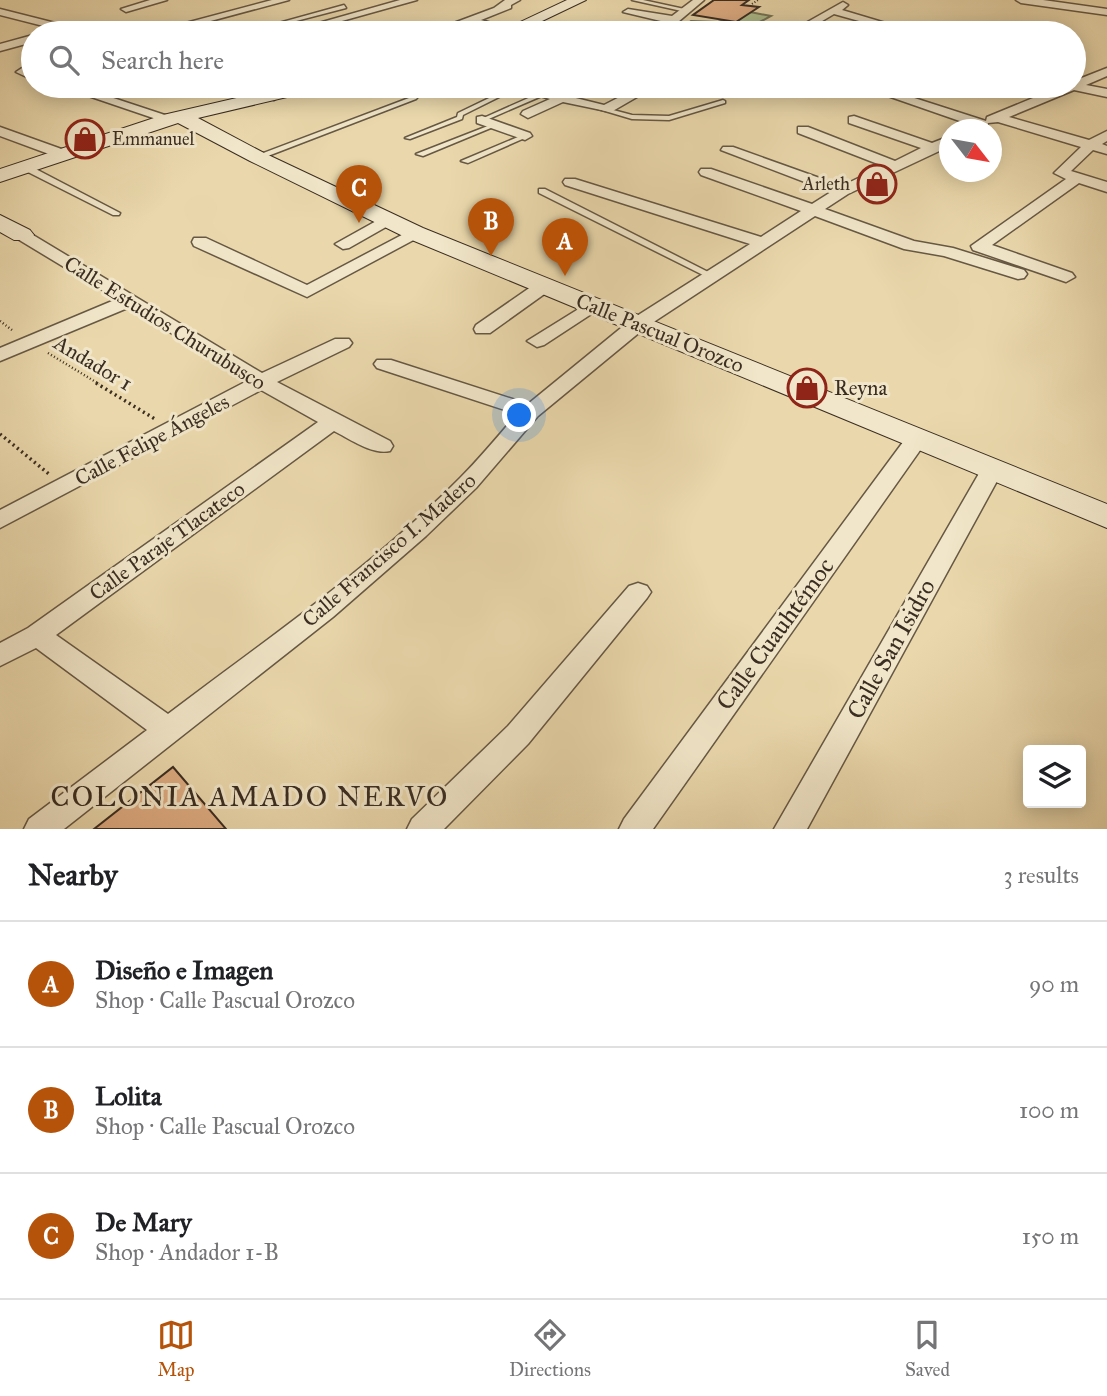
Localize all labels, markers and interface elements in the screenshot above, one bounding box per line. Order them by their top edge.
search box [21,21,1086,98]
icon: search [45,41,83,79]
text: Search here [101,44,224,76]
shop icon: Emmanuel [64,118,106,160]
north arrow [939,119,1002,182]
place label: Emmanuel [112,128,194,150]
shop icon: Arleth [856,163,898,205]
pin: C [336,165,382,223]
place label: Arleth [802,173,850,195]
pin: B [468,198,514,256]
pin: A [542,218,588,276]
street label: Calle Estudios Churubusco [59,250,271,396]
street label: Calle Pascual Orozco [572,287,748,379]
street label: Andador 1 [48,329,137,397]
shop icon: Reyna [786,367,828,409]
place label: Reyna [834,375,887,401]
street label: Calle Felipe Ángeles [70,388,234,492]
your location [502,398,536,432]
street label: Calle Francisco I. Madero [297,467,481,633]
street label: Calle Paraje Tlacateco [84,476,250,606]
street label: Calle Cuauhtémoc [710,552,840,716]
street label: Calle San Isidro [840,574,942,724]
map controls [1023,745,1086,808]
button: layers [1023,745,1086,808]
district label: COLONIA AMADO NERVO [51,779,449,814]
text: Nearby [28,857,118,893]
text: 3 results [1003,861,1079,889]
text: Diseño e Imagen [95,954,273,986]
text: A [43,970,59,998]
text: 90 m [1029,970,1079,998]
text: Shop · Calle Pascual Orozco [95,986,355,1014]
text: Lolita [95,1080,162,1112]
text: B [43,1096,59,1124]
text: 100 m [1019,1096,1079,1124]
text: Shop · Calle Pascual Orozco [95,1112,355,1140]
text: De Mary [95,1206,192,1238]
text: C [43,1222,59,1250]
text: 150 m [1022,1222,1079,1250]
text: Shop · Andador 1-B [95,1238,279,1266]
tab: Map [157,1316,195,1381]
tab: Directions [509,1316,591,1381]
tab: Saved [905,1316,950,1381]

